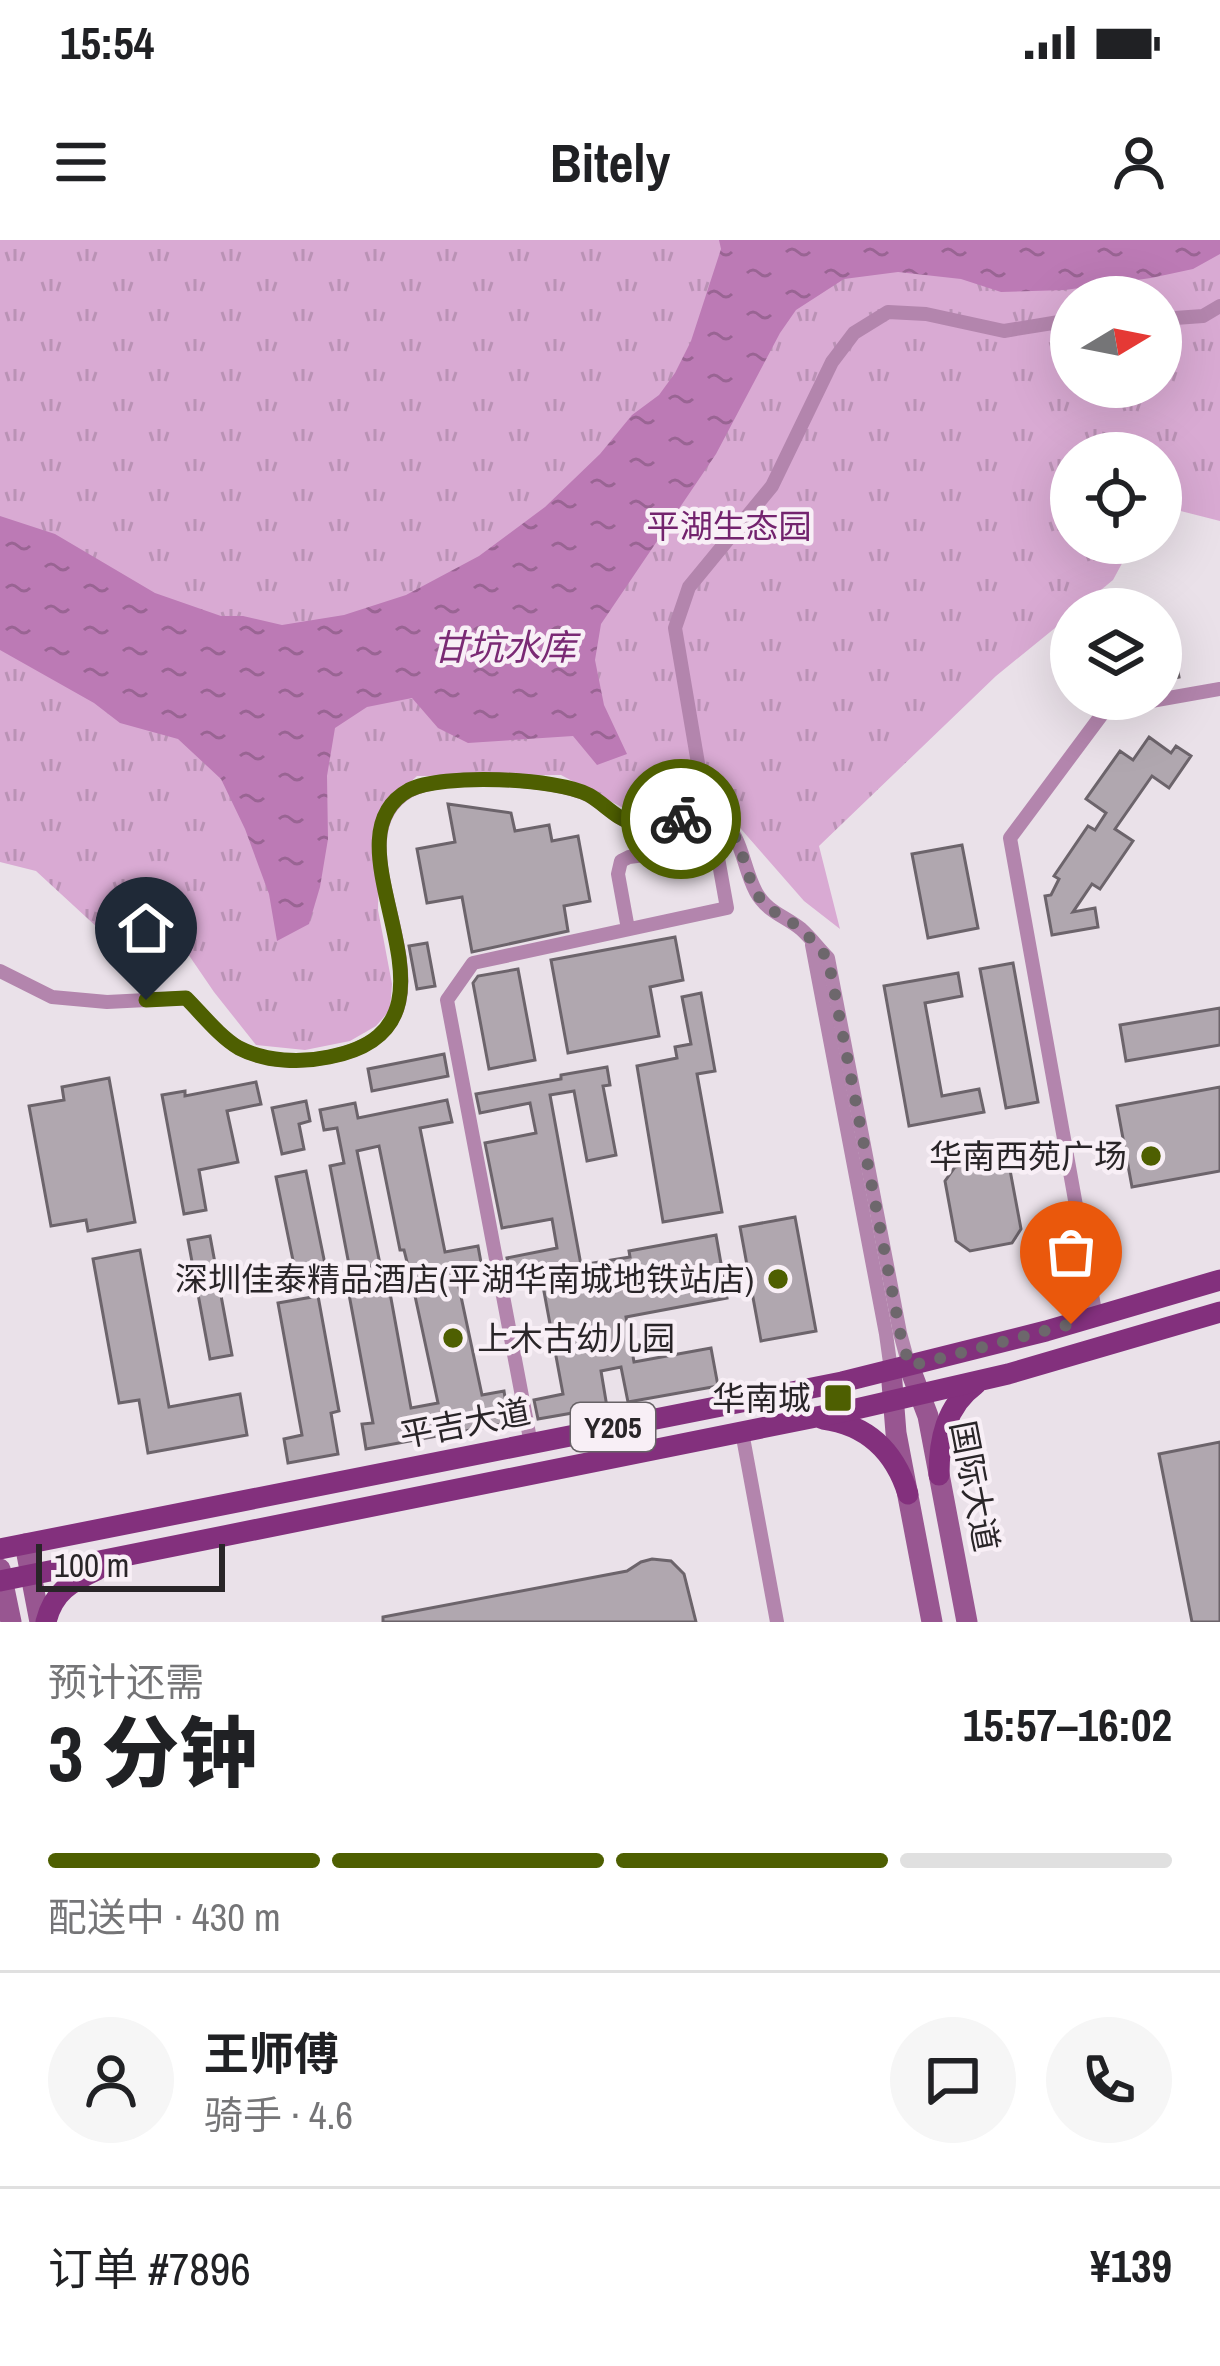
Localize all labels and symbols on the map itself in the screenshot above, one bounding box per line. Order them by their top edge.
north arrow [1050,276,1182,408]
park label: 平湖生态园 [647,504,812,548]
water label: 甘坑水库 [432,623,581,671]
courier [621,759,741,879]
pin [95,877,197,1000]
place label: 华南西苑广场 [929,1134,1127,1178]
marker: 华南西苑广场 [1138,1143,1164,1169]
pin [1020,1201,1122,1324]
place label: 深圳佳泰精品酒店(平湖华南城地铁站店) [175,1257,754,1301]
marker: 深圳佳泰精品酒店(平湖华南城地铁站店) [765,1266,791,1292]
place label: 上木古幼儿园 [477,1316,675,1360]
marker: 上木古幼儿园 [440,1325,466,1351]
place label: 华南城 [712,1376,811,1420]
marker: 华南城 [822,1382,854,1414]
street label: 平吉大道 [396,1389,534,1457]
road number: Y205 [571,1403,655,1451]
street label: 国际大道 [941,1417,1009,1555]
scale bar [36,1538,225,1591]

